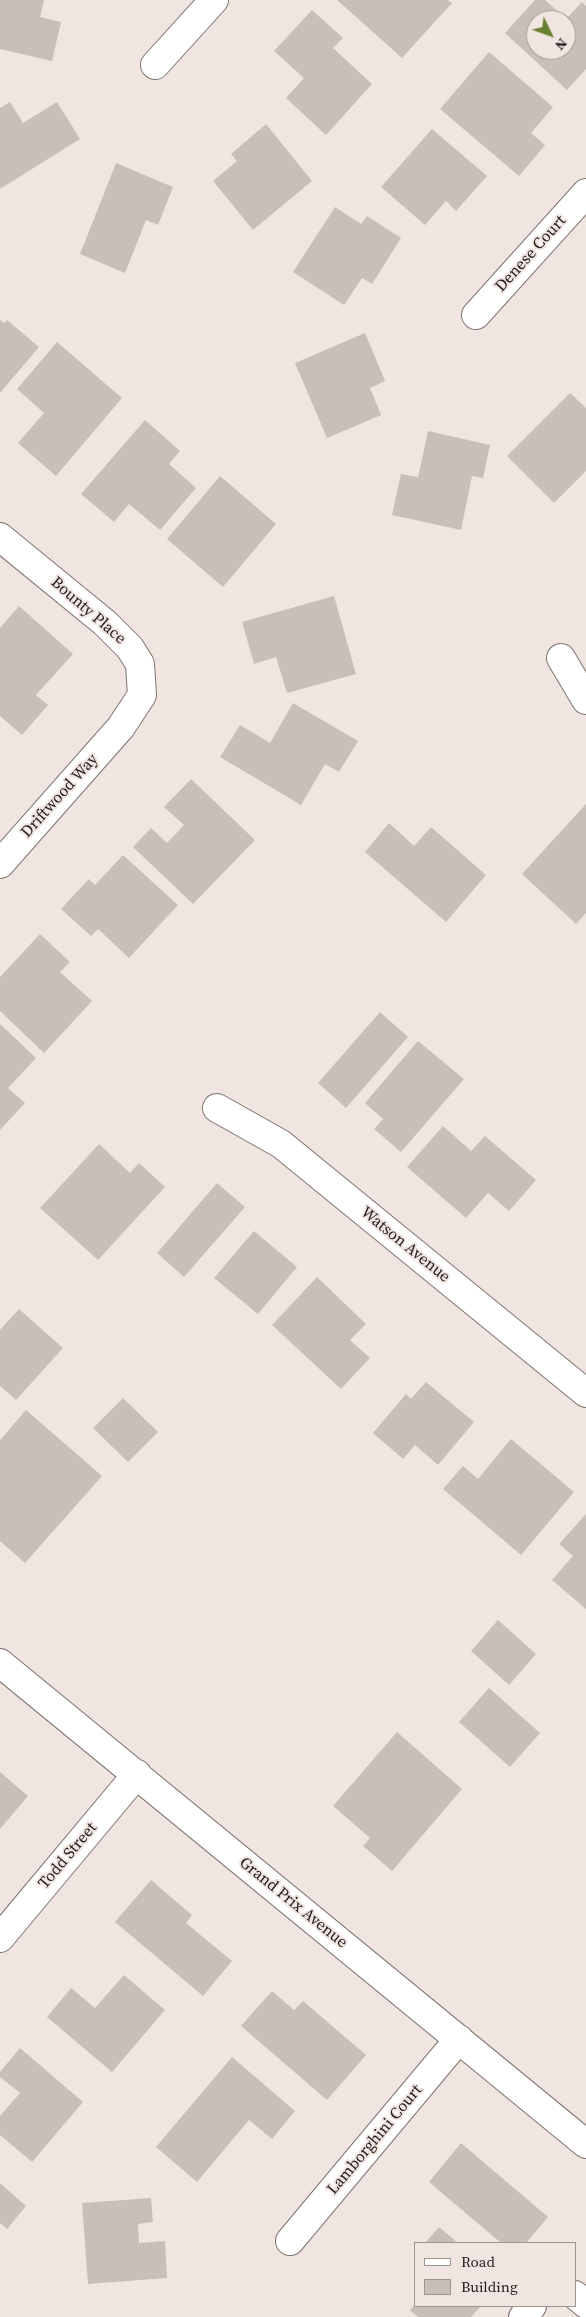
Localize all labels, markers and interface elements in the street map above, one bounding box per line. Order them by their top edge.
north arrow [526,10,576,60]
text: N [551,34,572,55]
street label: Denese Court [492,212,570,296]
street label: Bounty Place [47,573,129,649]
street label: Driftwood Way [17,750,103,842]
street label: Watson Avenue [356,1203,454,1287]
street label: Todd Street [35,1819,101,1893]
street label: Grand Prix Avenue [235,1854,351,1952]
street label: Lamborghini Court [323,2081,427,2199]
legend [414,2242,576,2307]
text: Road [461,2251,495,2272]
text: Building [461,2276,518,2297]

